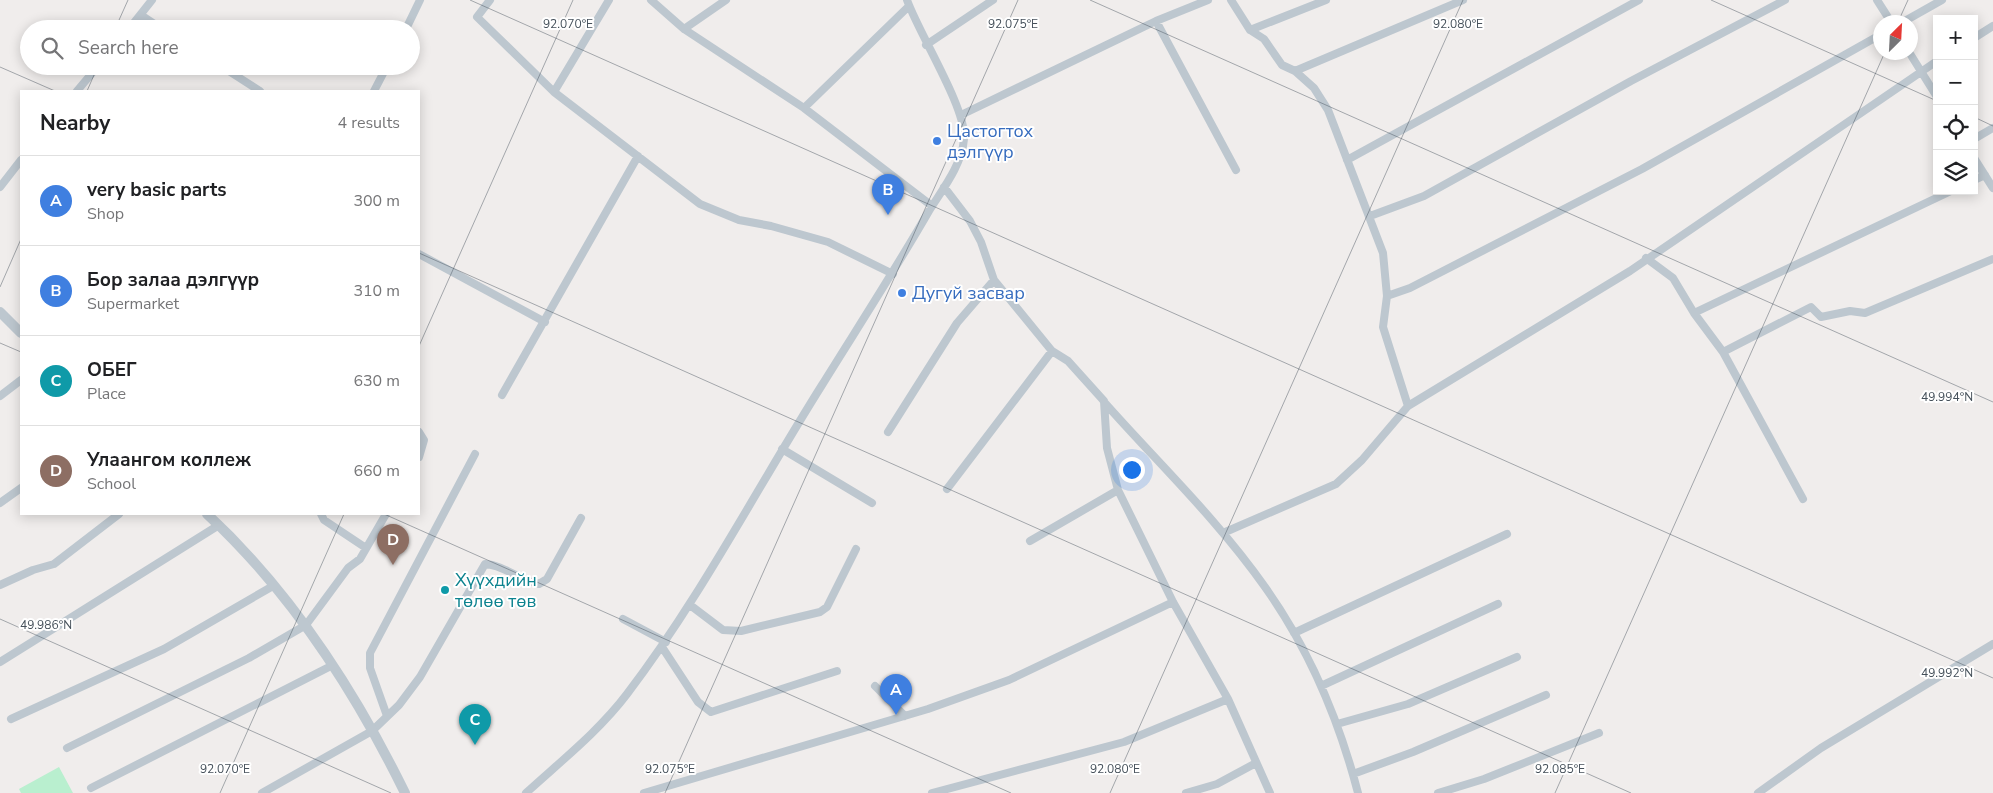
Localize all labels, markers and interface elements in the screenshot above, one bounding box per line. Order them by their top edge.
north arrow [1873,15,1918,60]
map controls [1933,15,1978,195]
button: + [1933,15,1978,60]
text: 92.070°E [543,16,593,32]
text: 92.075°E [988,16,1038,32]
text: 92.080°E [1433,16,1483,32]
search box [20,20,420,75]
icon: search [38,34,66,62]
text: Search here [78,35,179,61]
button: − [1933,60,1978,105]
button: locate [1933,105,1978,150]
text: Nearby [40,109,110,137]
text: 4 results [338,112,400,134]
place label: Цастогтох дэлгүүр [947,119,1034,164]
marker: Цастогтох дэлгүүр [931,135,943,147]
button: layers [1933,150,1978,195]
pin: B [872,174,904,215]
text: very basic parts [87,177,227,203]
text: A [50,190,62,212]
text: 300 m [353,190,400,212]
text: Shop [87,203,124,225]
text: Бор залаа дэлгүүр [87,267,259,293]
text: B [50,280,62,302]
text: 310 m [353,280,400,302]
place label: Дугуй засвар [912,281,1025,305]
marker: Дугуй засвар [896,287,908,299]
text: Supermarket [87,293,179,315]
text: ОБЕГ [87,357,137,383]
text: C [51,370,61,392]
text: 630 m [353,370,400,392]
text: Place [87,383,126,405]
text: 49.994°N [1921,389,1973,405]
text: Улаангом коллеж [87,447,251,473]
your location [1119,457,1145,483]
text: D [50,460,62,482]
text: 660 m [353,460,400,482]
text: School [87,473,136,495]
pin: D [377,524,409,565]
place label: Хүүхдийн төлөө төв [455,568,537,613]
marker: Хүүхдийн төлөө төв [439,584,451,596]
text: 49.986°N [20,617,72,633]
text: 49.992°N [1921,665,1973,681]
pin: A [880,674,912,715]
pin: C [459,704,491,745]
text: 92.070°E [200,761,250,777]
text: 92.075°E [645,761,695,777]
text: 92.080°E [1090,761,1140,777]
text: 92.085°E [1535,761,1585,777]

